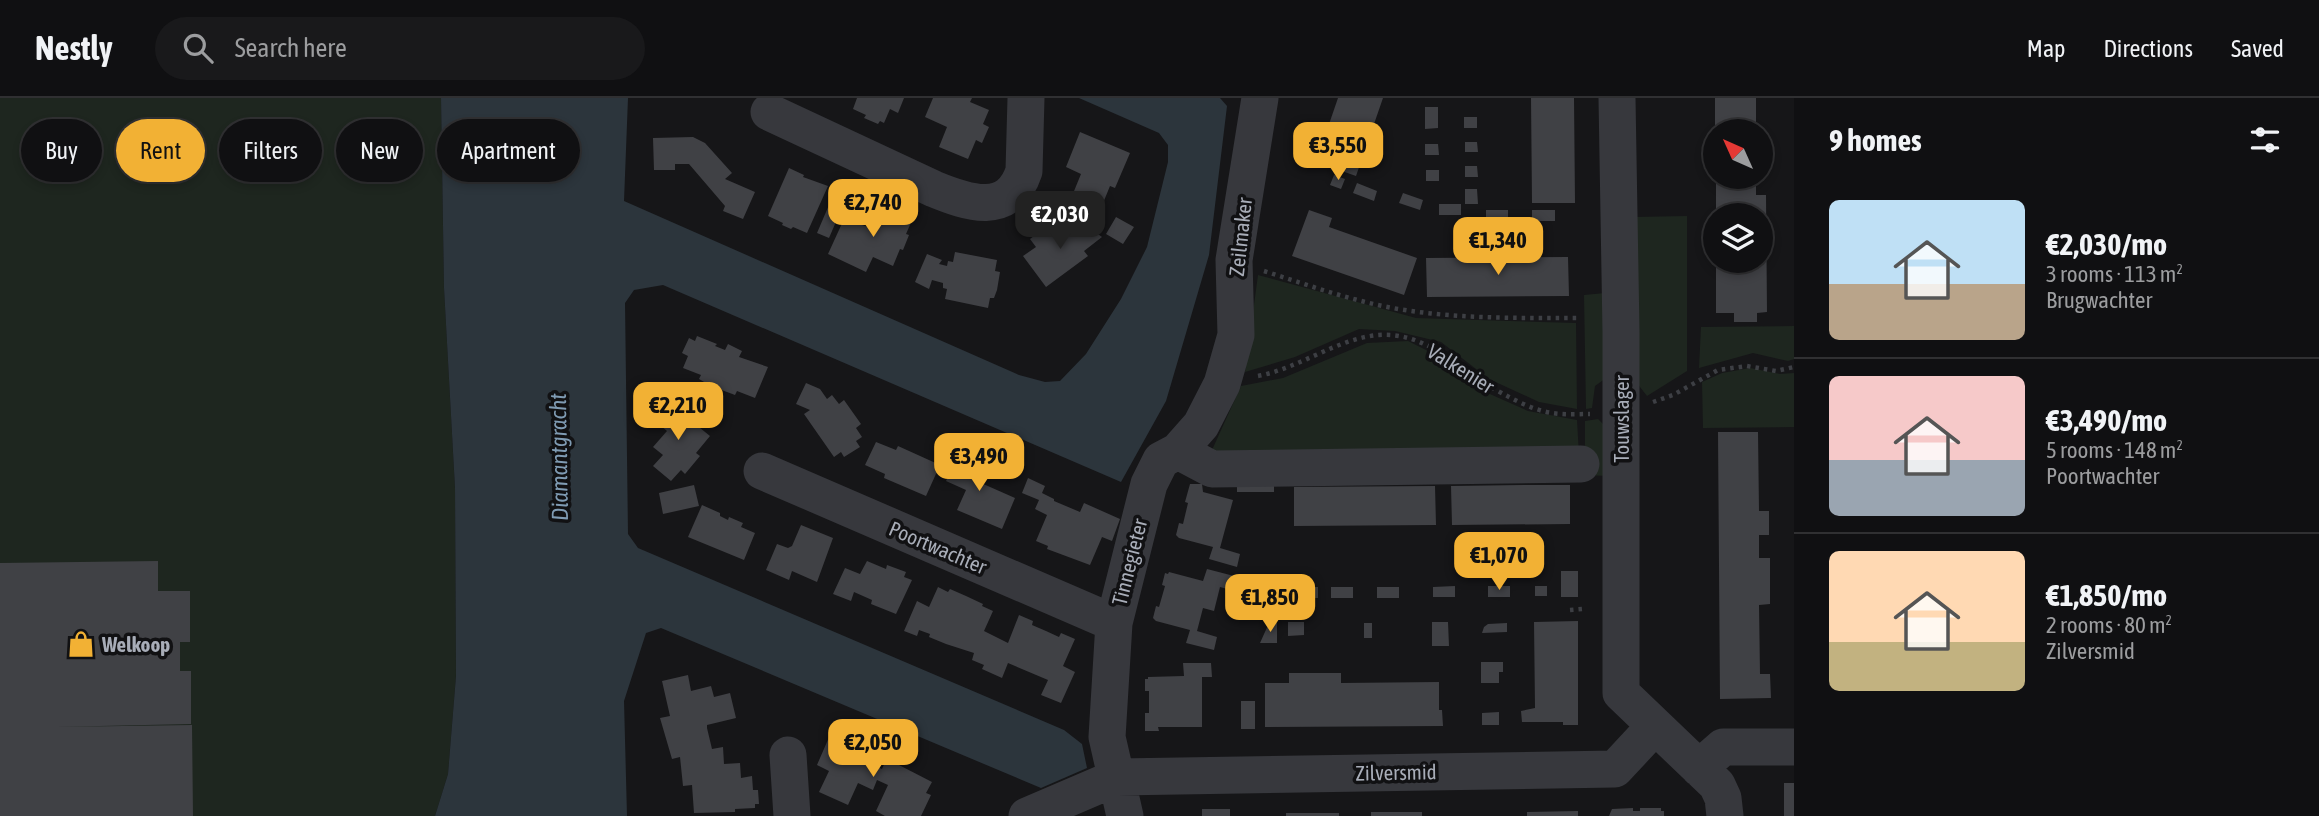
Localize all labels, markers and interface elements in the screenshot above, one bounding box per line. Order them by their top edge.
search box [155,17,645,80]
text: Nestly [35,29,113,67]
icon: search [179,29,217,67]
text: Search here [235,33,347,63]
text: Map [2027,35,2065,62]
text: Directions [2103,35,2193,62]
text: Saved [2231,35,2284,62]
chip: Buy [21,119,102,182]
chip: Rent [116,119,205,182]
chip: Filters [219,119,322,182]
chip: New [336,119,423,182]
chip: Apartment [437,119,580,182]
north arrow [1703,119,1773,189]
map controls [1703,119,1773,273]
icon: filters [2246,121,2284,159]
pin: €3,550 [1281,122,1395,182]
text: 9 homes [1829,123,1922,157]
text: €3,550 [1309,132,1367,158]
pin: €2,740 [816,180,930,239]
text: €2,740 [844,189,902,215]
pin: €2,030 [1003,192,1117,251]
street label: Zeilmaker [1224,196,1256,277]
text: €2,030 [1031,201,1089,227]
button: layers [1703,203,1773,273]
pin: €1,340 [1441,218,1555,277]
text: €1,340 [1469,227,1527,253]
text: €2,030/mo [2046,227,2167,261]
icon: home [1885,228,1969,312]
text: 3 rooms · 113 m² [2046,261,2183,287]
text: Brugwachter [2046,287,2152,313]
street label: Valkenier [1423,338,1499,398]
street label: Touwslager [1609,374,1633,463]
pin: €2,210 [621,382,735,442]
text: €2,210 [649,392,707,418]
water label: Diamantgracht [545,393,573,521]
text: €3,490/mo [2046,403,2167,437]
icon: home [1885,404,1969,488]
pin: €3,490 [922,434,1036,493]
text: 5 rooms · 148 m² [2046,437,2183,463]
text: €3,490 [950,443,1008,469]
text: Poortwachter [2046,463,2159,489]
street label: Tinnegieter [1107,515,1152,608]
street label: Poortwachter [886,516,991,579]
pin: €1,070 [1442,532,1556,592]
text: €1,070 [1470,542,1528,568]
pin: €1,850 [1213,574,1327,634]
text: €1,850/mo [2046,578,2167,612]
icon: home [1885,579,1969,663]
text: €1,850 [1241,584,1299,610]
text: 2 rooms · 80 m² [2046,612,2172,638]
shop icon: Welkoop [66,629,96,659]
place label: Welkoop [101,632,170,656]
text: Zilversmid [2046,638,2135,664]
pin: €2,050 [816,720,930,779]
text: €2,050 [844,729,902,755]
street label: Zilversmid [1355,759,1437,785]

